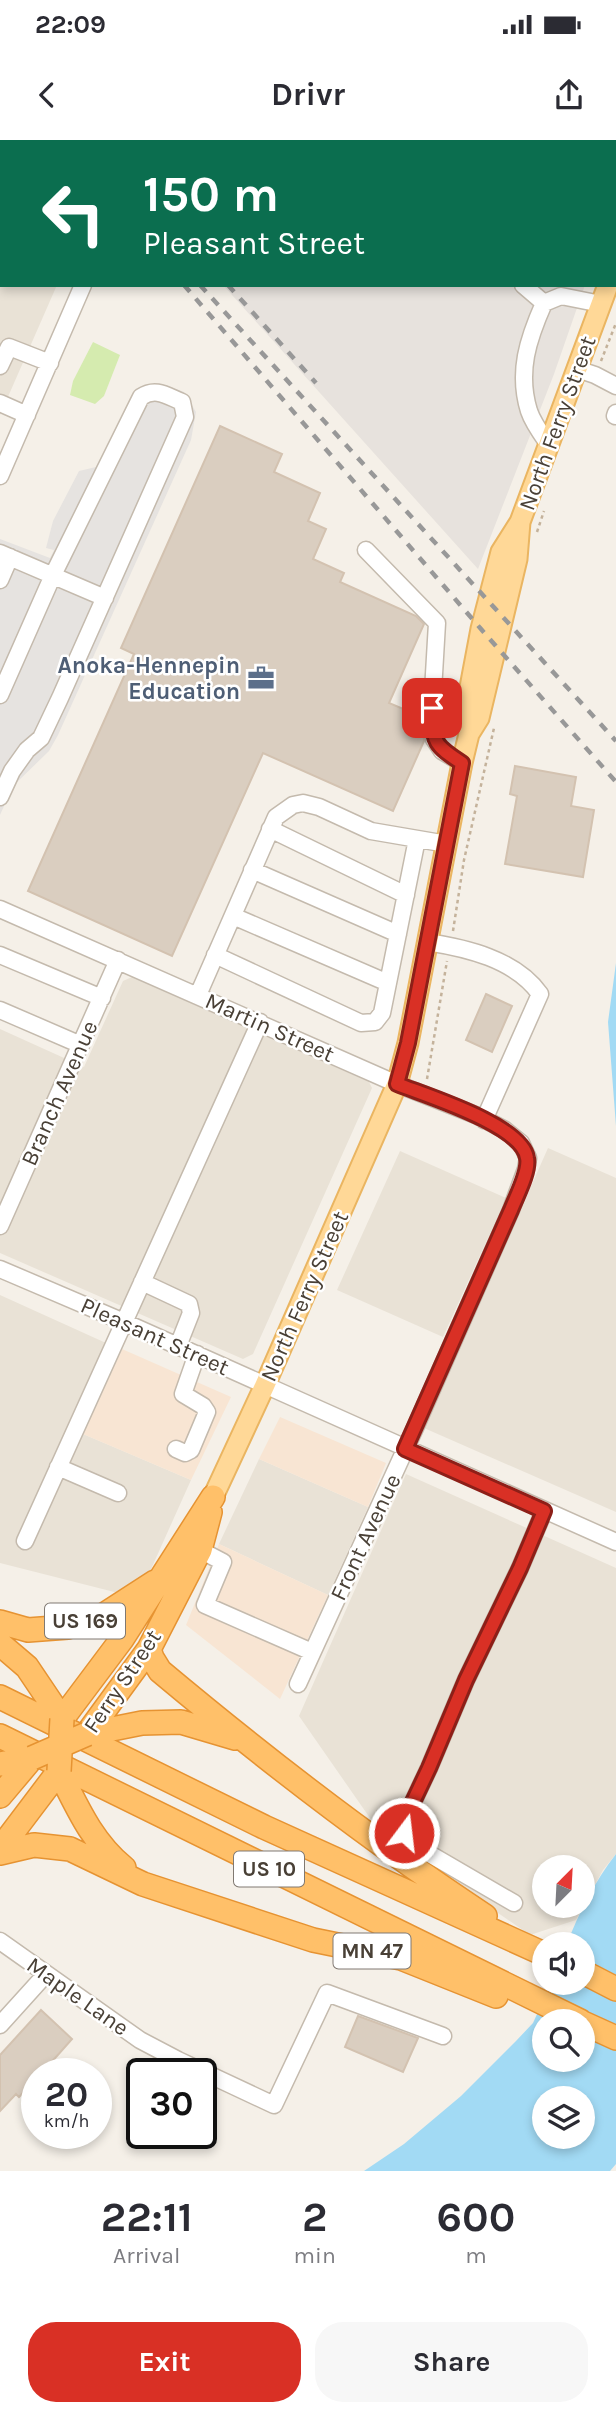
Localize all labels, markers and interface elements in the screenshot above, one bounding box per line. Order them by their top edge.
text: 22:09 [35,9,106,40]
icon: back [28,76,66,114]
text: Drivr [271,76,345,113]
icon: share [550,76,588,114]
text: 150 m [143,166,279,223]
icon: left [28,168,119,259]
text: Pleasant Street [143,225,365,262]
street label: North Ferry Street [513,332,602,514]
place label: Anoka-Hennepin Education [57,652,240,705]
office icon: Anoka-Hennepin Education [246,663,276,693]
pin [402,678,462,738]
icon: arrive [413,689,451,727]
street label: Martin Street [201,987,339,1068]
street label: Branch Avenue [15,1016,104,1170]
street label: North Ferry Street [255,1206,354,1386]
street label: Pleasant Street [76,1292,233,1381]
street label: Front Avenue [324,1470,407,1605]
road number: US 169 [45,1604,125,1638]
street label: Ferry Street [78,1624,167,1738]
position arrow [367,1796,441,1870]
road number: US 10 [234,1852,304,1886]
north arrow [532,1855,595,1918]
map controls [532,1855,595,2149]
button: sound [532,1932,595,1995]
road number: MN 47 [334,1934,410,1968]
street label: Maple Lane [21,1951,134,2041]
button: search [532,2009,595,2072]
speed limit sign: 30 [126,2058,217,2149]
text: 20 [45,2074,88,2115]
button: layers [532,2086,595,2149]
text: km/h [44,2110,89,2132]
text: 22:11 [101,2192,193,2242]
text: 2 [302,2192,327,2242]
text: 600 [437,2192,515,2242]
text: Arrival [113,2242,180,2269]
text: min [294,2242,336,2269]
text: m [465,2242,487,2269]
button: Exit [28,2322,301,2402]
button: Share [315,2322,588,2402]

